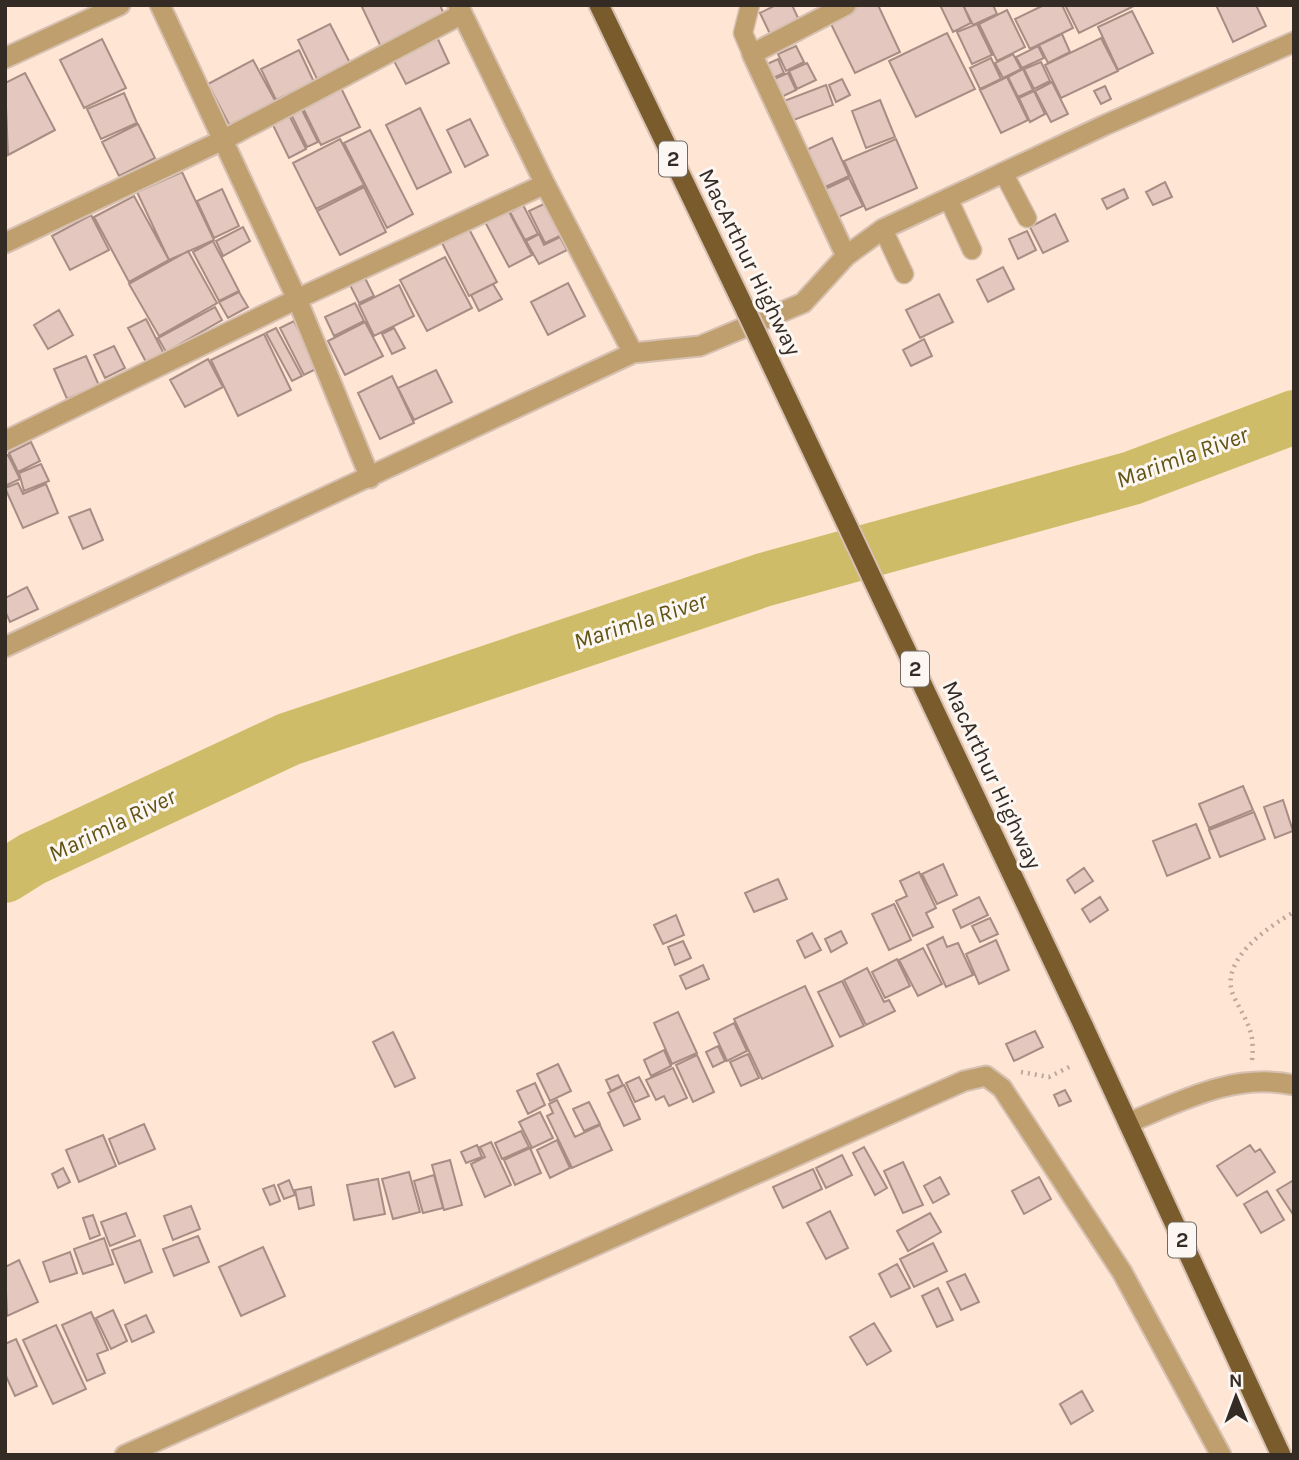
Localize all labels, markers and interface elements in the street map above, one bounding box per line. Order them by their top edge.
road number: 2 [659,142,687,176]
street label: MacArthur Highway [693,164,807,360]
water label: Marimla River [1112,420,1253,494]
water label: Marimla River [570,586,711,656]
road number: 2 [901,652,929,686]
street label: MacArthur Highway [936,676,1048,874]
water label: Marimla River [44,782,181,868]
road number: 2 [1168,1222,1196,1258]
north arrow [1201,1362,1271,1432]
text: N [1229,1370,1243,1392]

